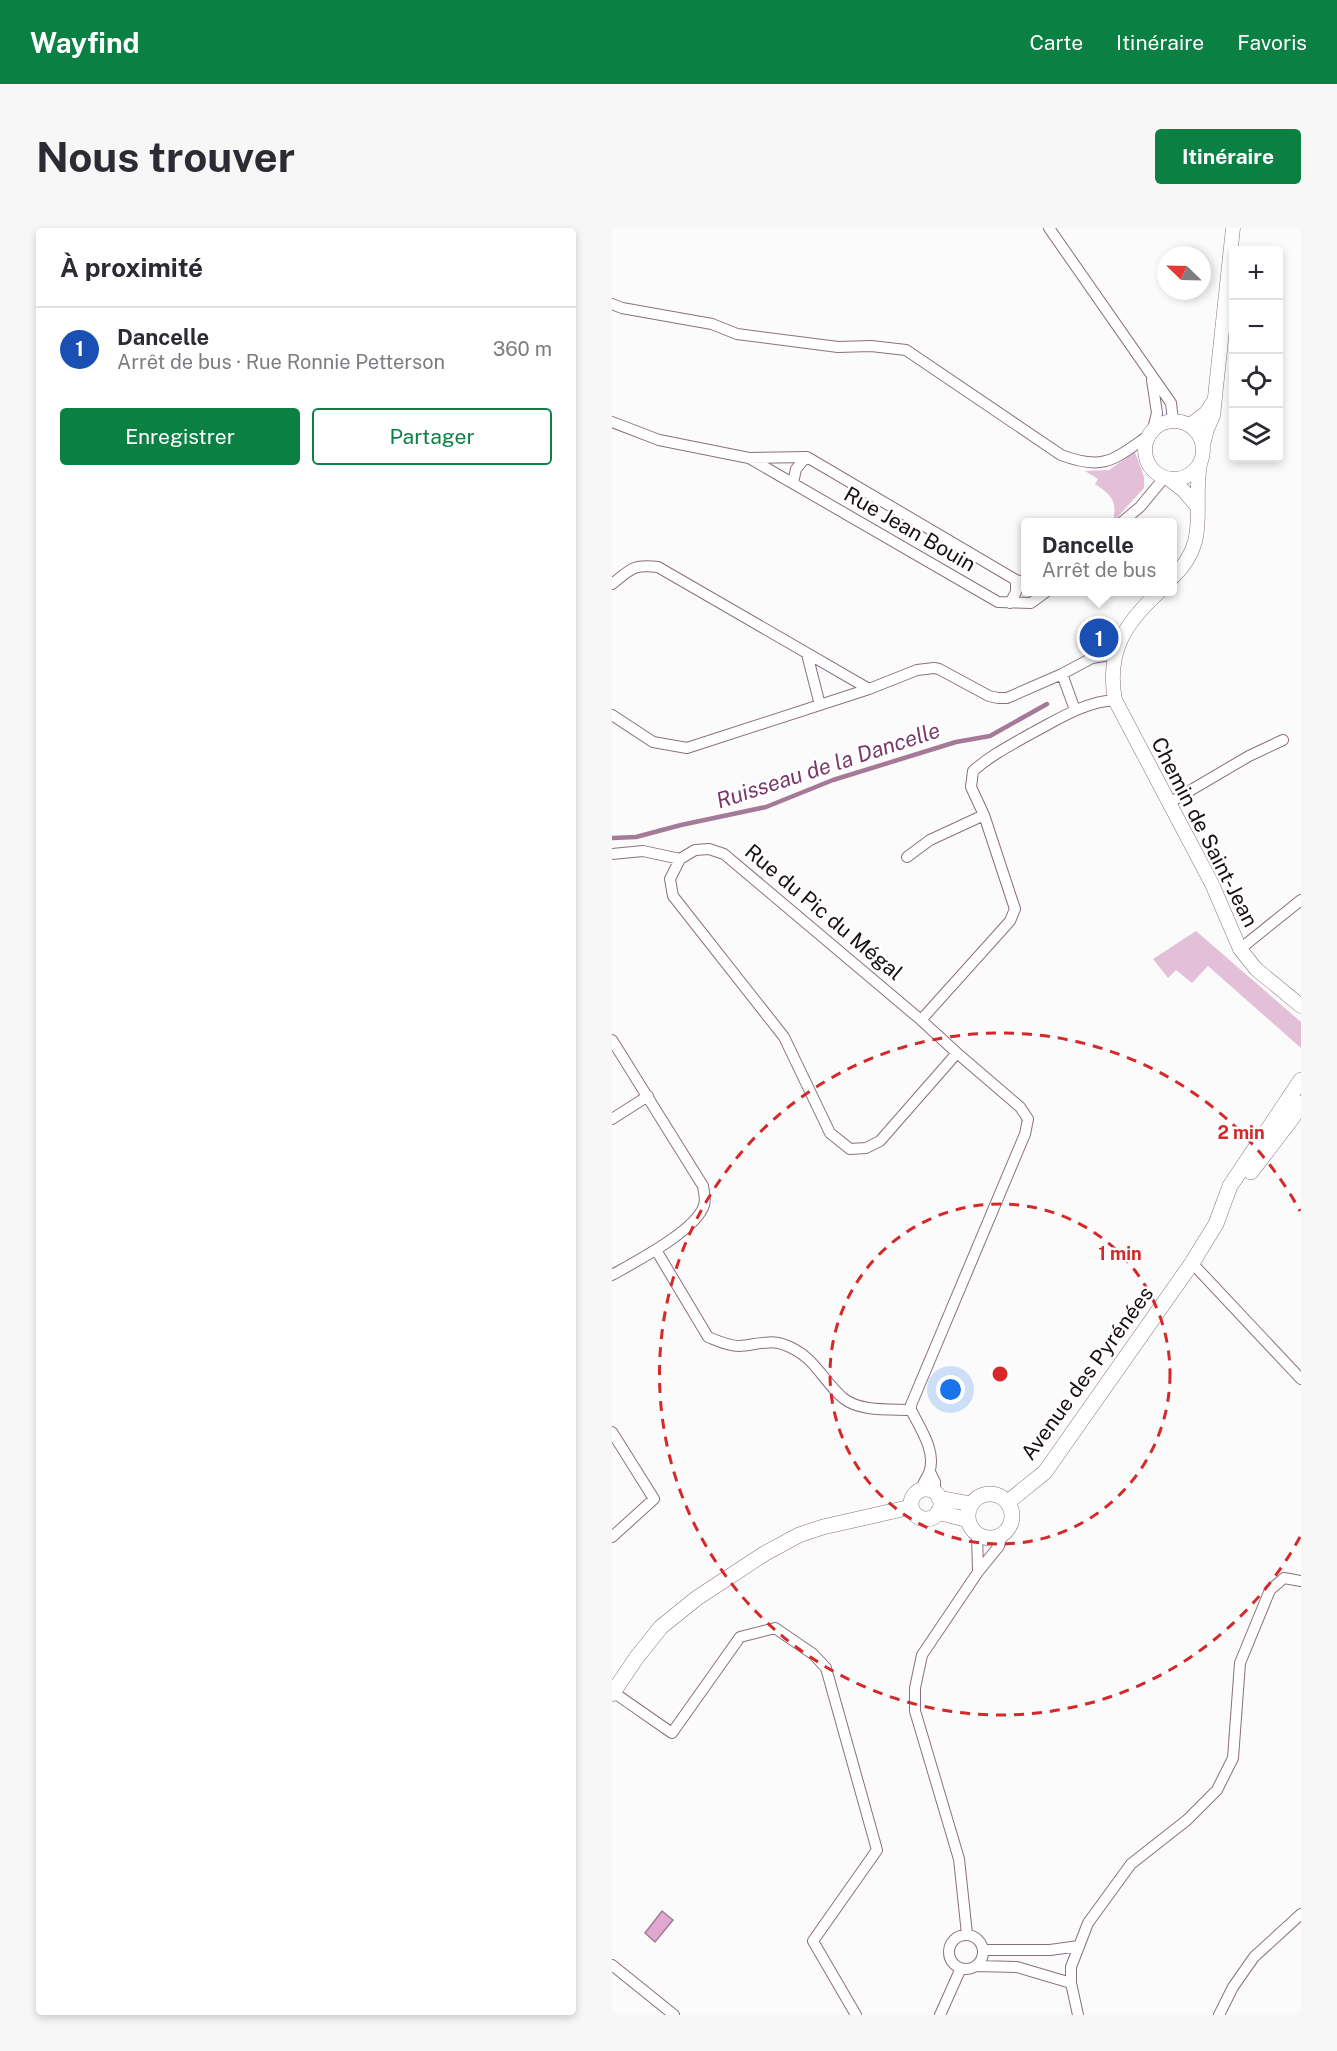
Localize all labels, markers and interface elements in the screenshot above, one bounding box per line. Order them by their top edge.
text: Wayfind [30,26,140,59]
text: Carte [1029,30,1083,55]
text: Itinéraire [1116,30,1204,55]
text: Favoris [1237,30,1307,55]
button: Itinéraire [1155,129,1301,184]
text: Nous trouver [36,132,295,181]
north arrow [1157,246,1211,300]
map controls [1229,246,1283,462]
button: + [1229,246,1283,300]
text: À proximité [60,252,203,283]
button: − [1229,300,1283,354]
text: Dancelle [117,324,209,350]
text: 1 [75,337,84,361]
text: 360 m [493,337,552,361]
text: Arrêt de bus · Rue Ronnie Petterson [117,350,445,374]
button: locate [1229,354,1283,408]
button: Enregistrer [60,408,300,465]
button: Partager [312,408,552,465]
button: layers [1229,408,1283,462]
street label: Rue Jean Bouin [840,481,980,577]
popup [1021,518,1177,596]
text: Dancelle [1042,532,1134,558]
text: Arrêt de bus [1042,558,1156,582]
pin: 1 [1080,616,1118,660]
water label: Ruisseau de la Dancelle [713,716,943,814]
street label: Chemin de Saint-Jean [1146,733,1264,931]
street label: Rue du Pic du Mégal [740,839,908,985]
text: 2 min [1217,1122,1265,1143]
text: 1 min [1098,1243,1142,1264]
street label: Avenue des Pyrénées [1016,1281,1158,1465]
centre of rings [990,1364,1010,1384]
your location [936,1375,965,1404]

